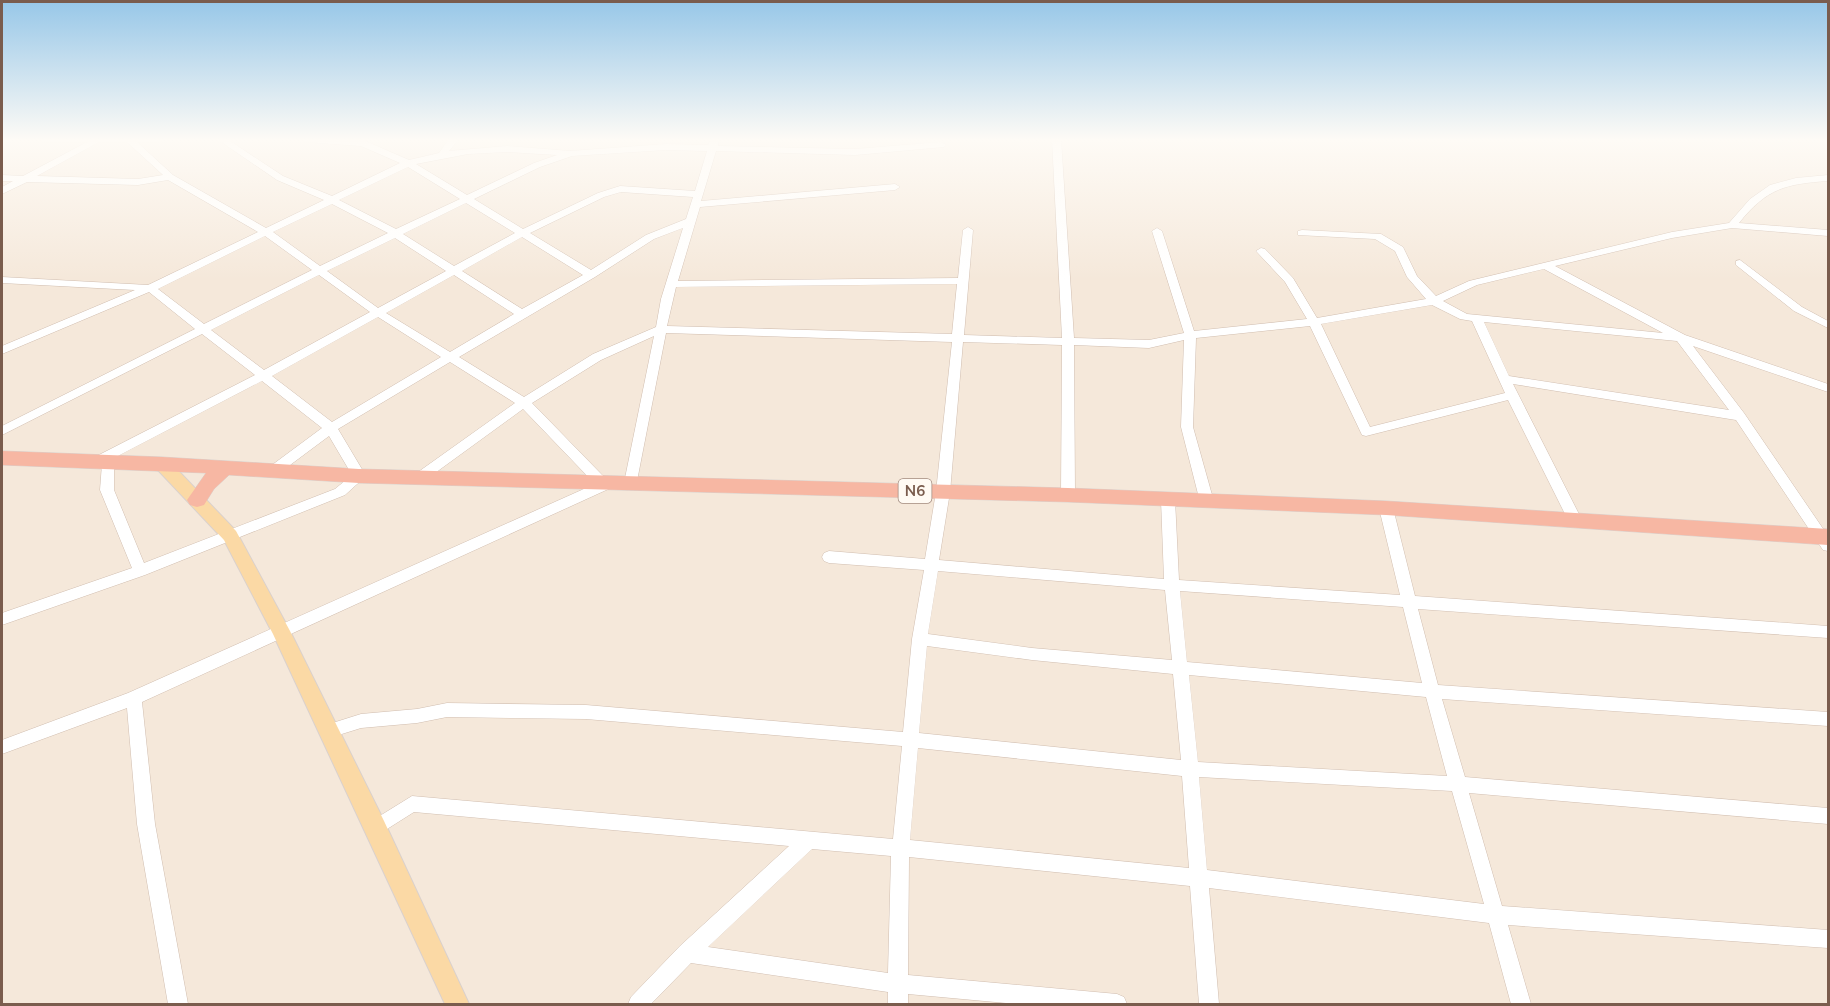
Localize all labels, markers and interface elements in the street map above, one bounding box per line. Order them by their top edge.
road number: N6 [898,479,932,503]

